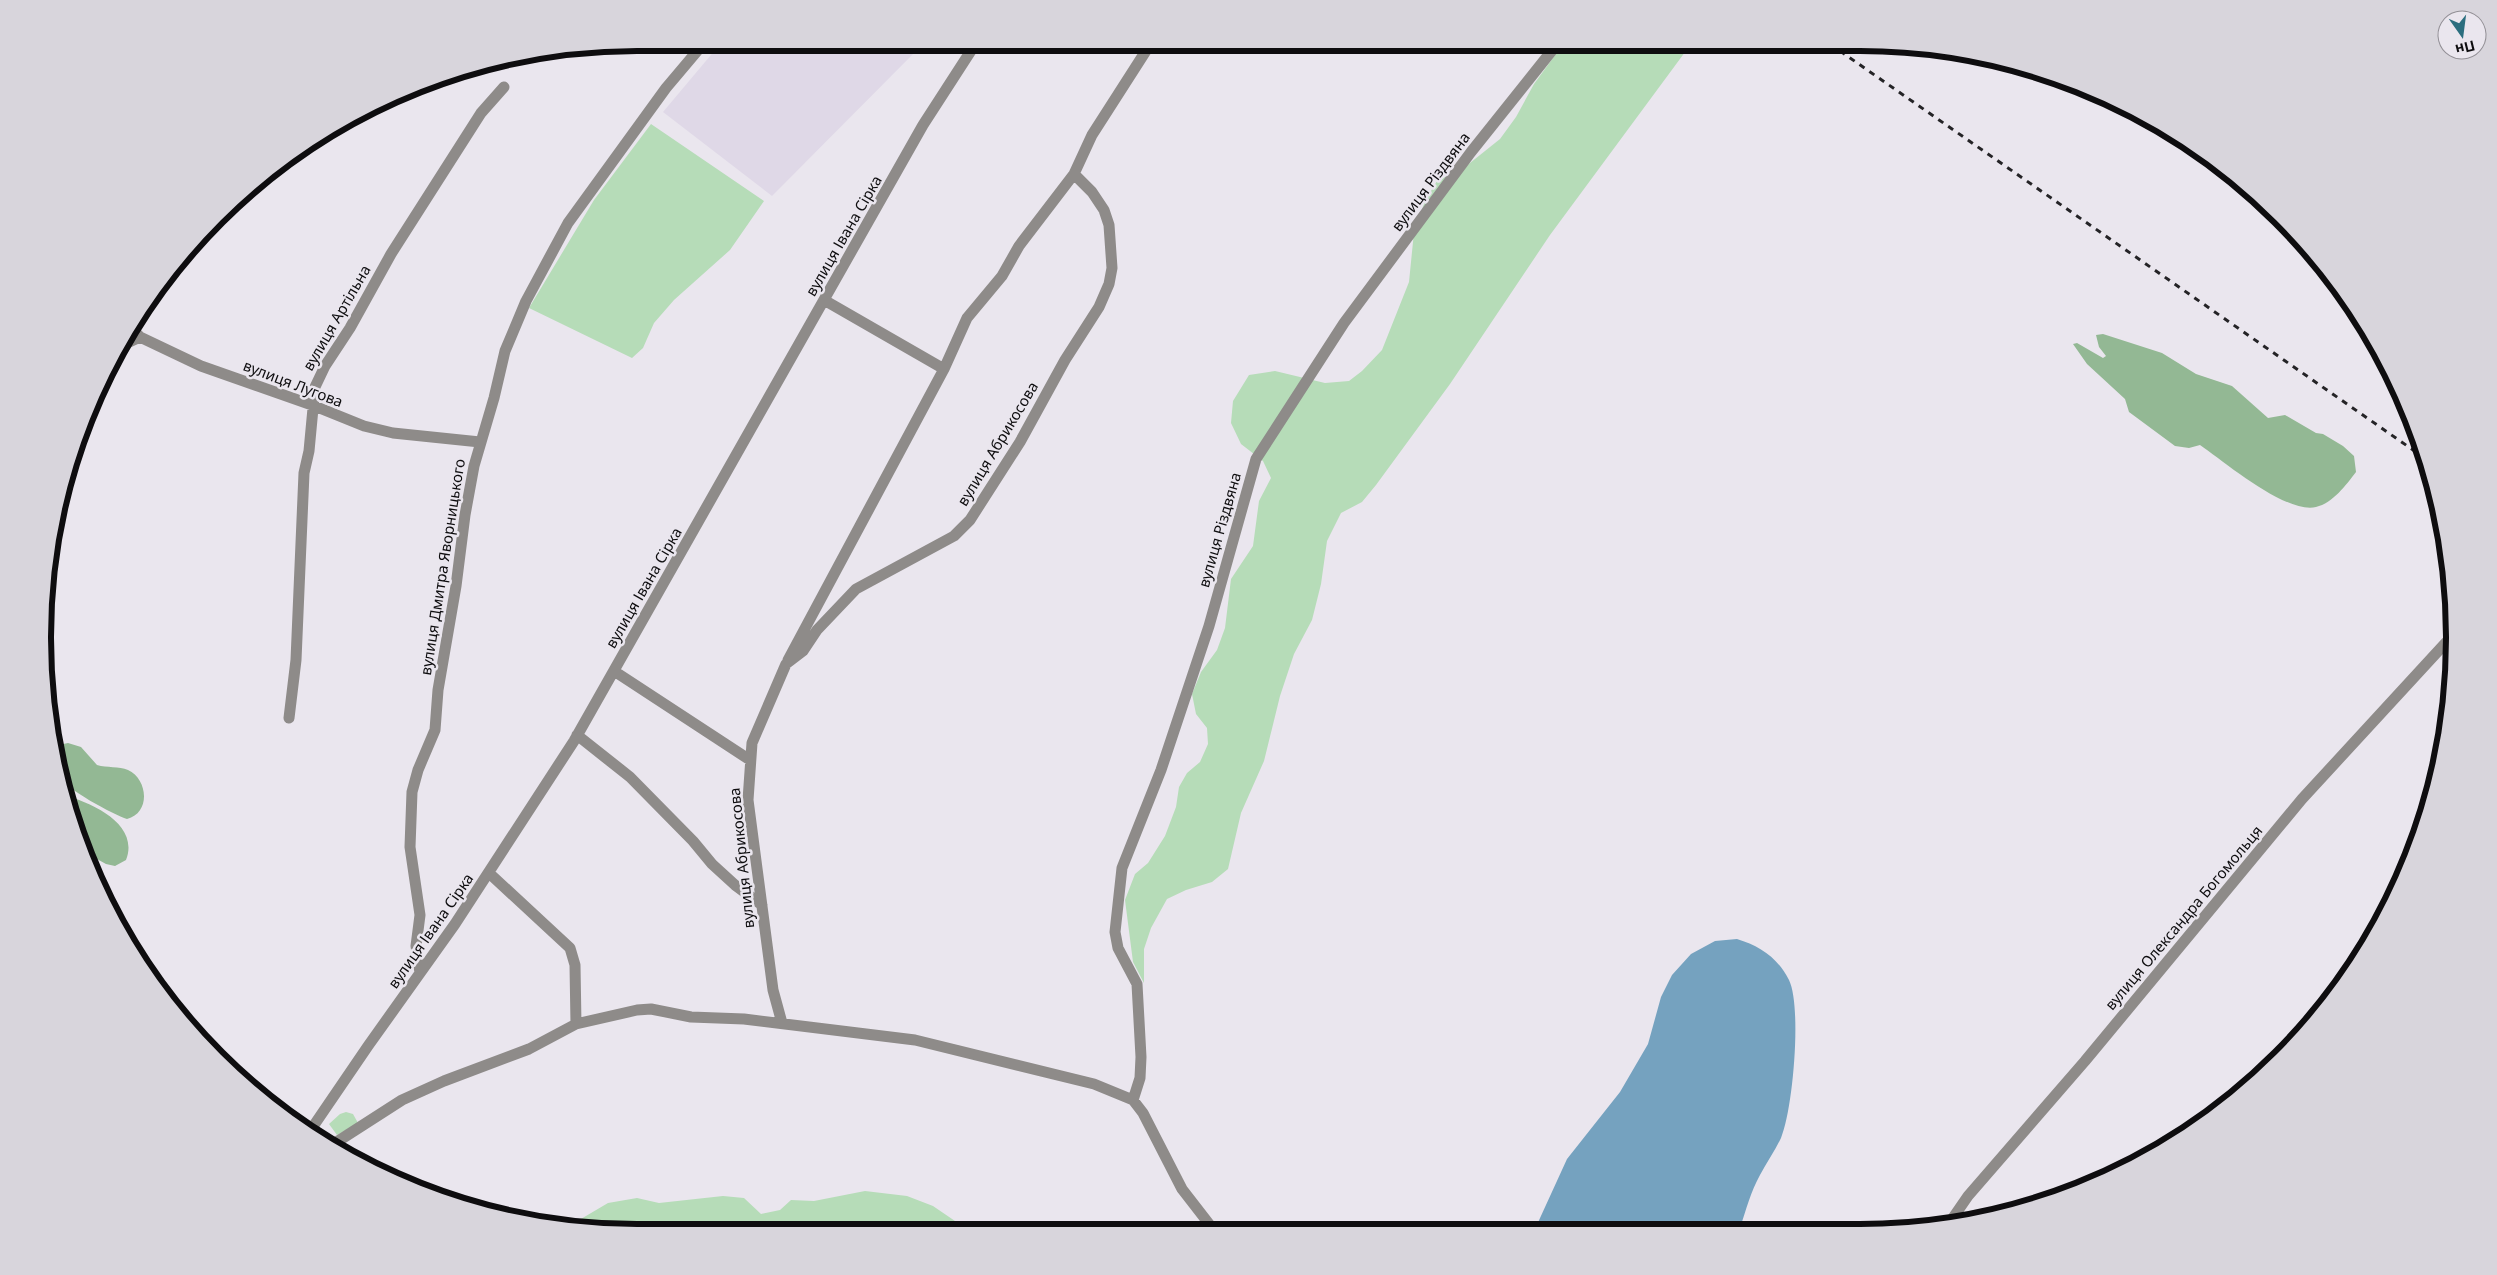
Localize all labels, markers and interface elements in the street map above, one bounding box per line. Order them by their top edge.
north arrow [2437,10,2487,60]
text: Пн [2453,36,2477,60]
street label: вулиця Різдвяна [1386,128,1474,235]
street label: вулиця Івана Сірка [800,172,886,299]
street label: вулиця Артільна [298,261,375,374]
street label: вулиця Лугова [241,355,346,411]
street label: вулиця Абрикосова [952,378,1042,509]
street label: вулиця Дмитра Яворницького [415,457,469,677]
street label: вулиця Різдвяна [1193,470,1245,590]
street label: вулиця Івана Сірка [600,524,686,651]
street label: вулиця Абрикосова [724,787,758,930]
street label: вулиця Олександра Богомольця [2100,821,2266,1014]
street label: вулиця Івана Сірка [383,869,477,992]

